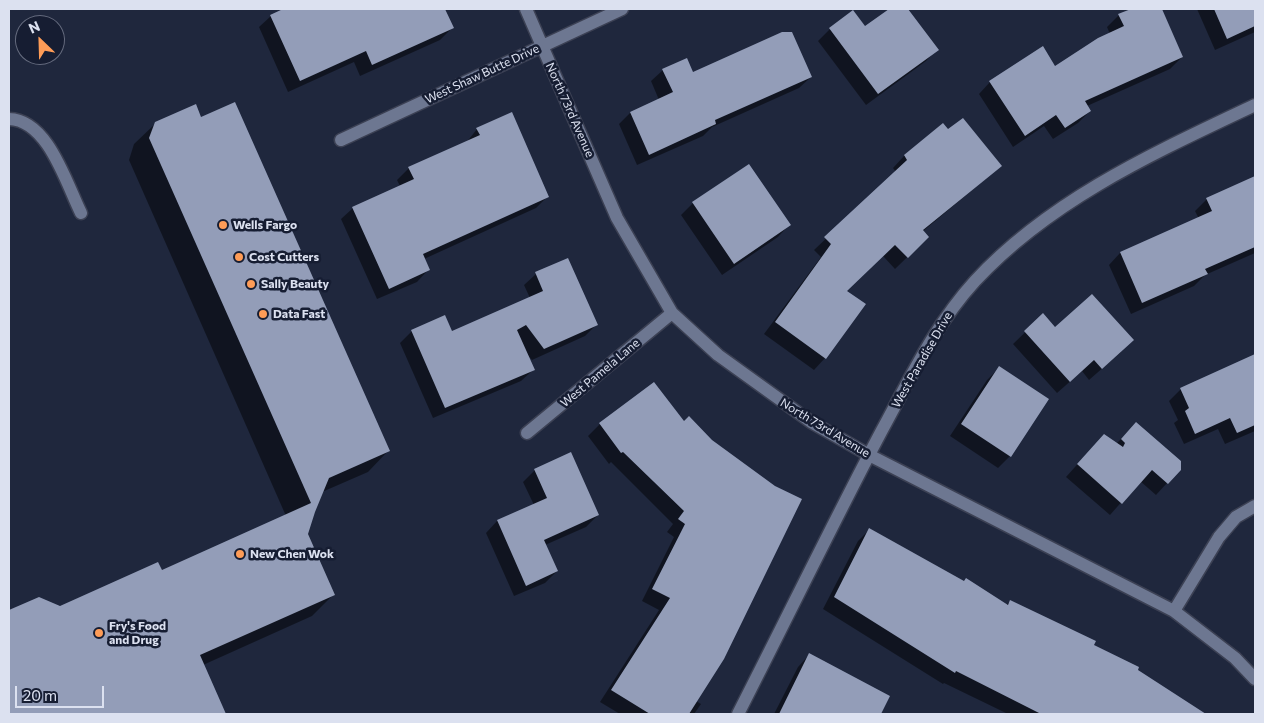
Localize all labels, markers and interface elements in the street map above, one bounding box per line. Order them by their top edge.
north arrow [15,15,65,65]
text: N [26,17,42,37]
street label: West Shaw Butte Drive [423,41,541,107]
street label: North 73rd Avenue [543,60,597,160]
place label: Wells Fargo [233,218,297,232]
marker: Wells Fargo [217,219,229,231]
place label: Cost Cutters [249,250,319,264]
marker: Cost Cutters [233,251,245,263]
place label: Sally Beauty [261,277,329,291]
marker: Sally Beauty [245,278,257,290]
place label: Data Fast [273,307,325,321]
marker: Data Fast [257,308,269,320]
street label: West Paradise Drive [889,310,955,410]
street label: West Pamela Lane [557,336,643,410]
street label: North 73rd Avenue [778,396,872,460]
place label: New Chen Wok [250,547,334,561]
marker: New Chen Wok [234,548,246,560]
place label: Fry's Food and Drug [109,619,166,647]
marker: Fry's Food and Drug [93,627,105,639]
scale bar [18,676,106,708]
text: 20 m [23,686,57,704]

